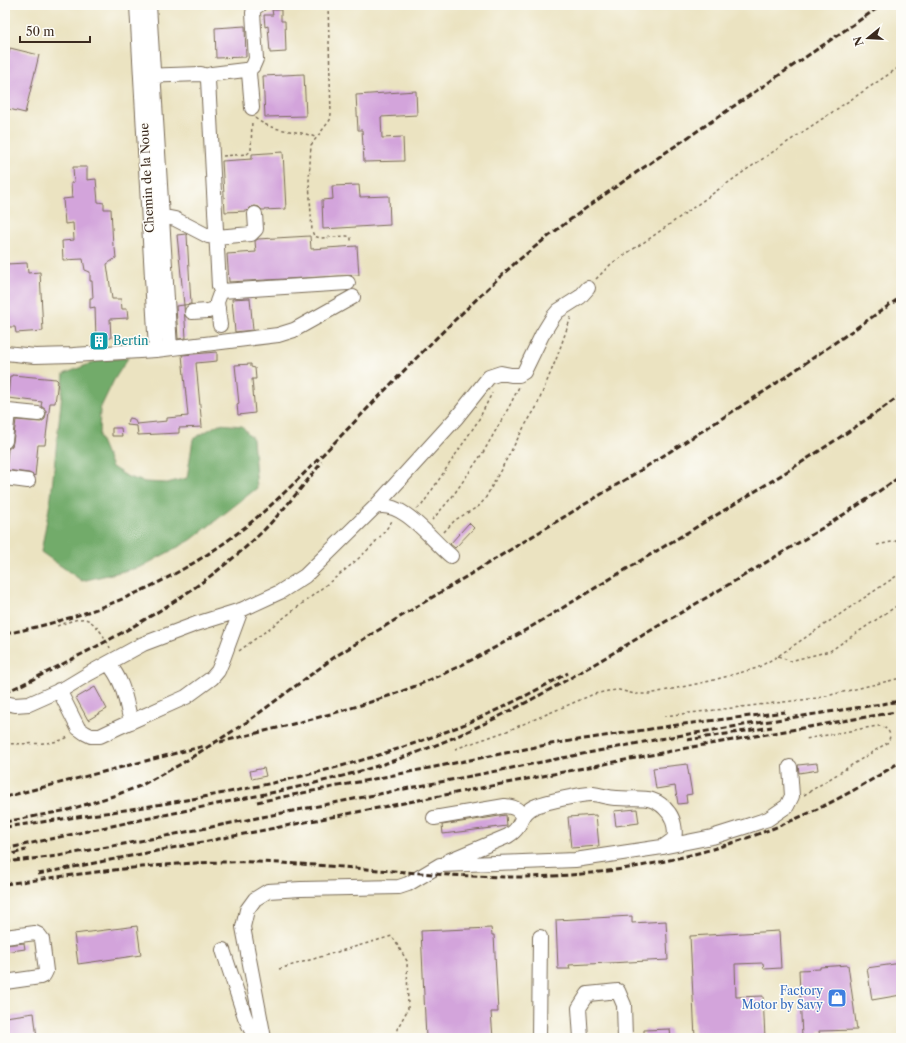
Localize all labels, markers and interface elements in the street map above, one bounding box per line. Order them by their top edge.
scale bar [20,18,90,44]
north arrow [848,18,888,58]
text: 50 m [26,24,55,39]
text: N [850,34,867,48]
street label: Chemin de la Noue [136,122,157,233]
building icon: Bertin [88,330,110,352]
place label: Bertin [113,333,149,348]
place label: Factory Motor by Savy [741,983,823,1012]
shop icon: Factory Motor by Savy [826,987,848,1009]

